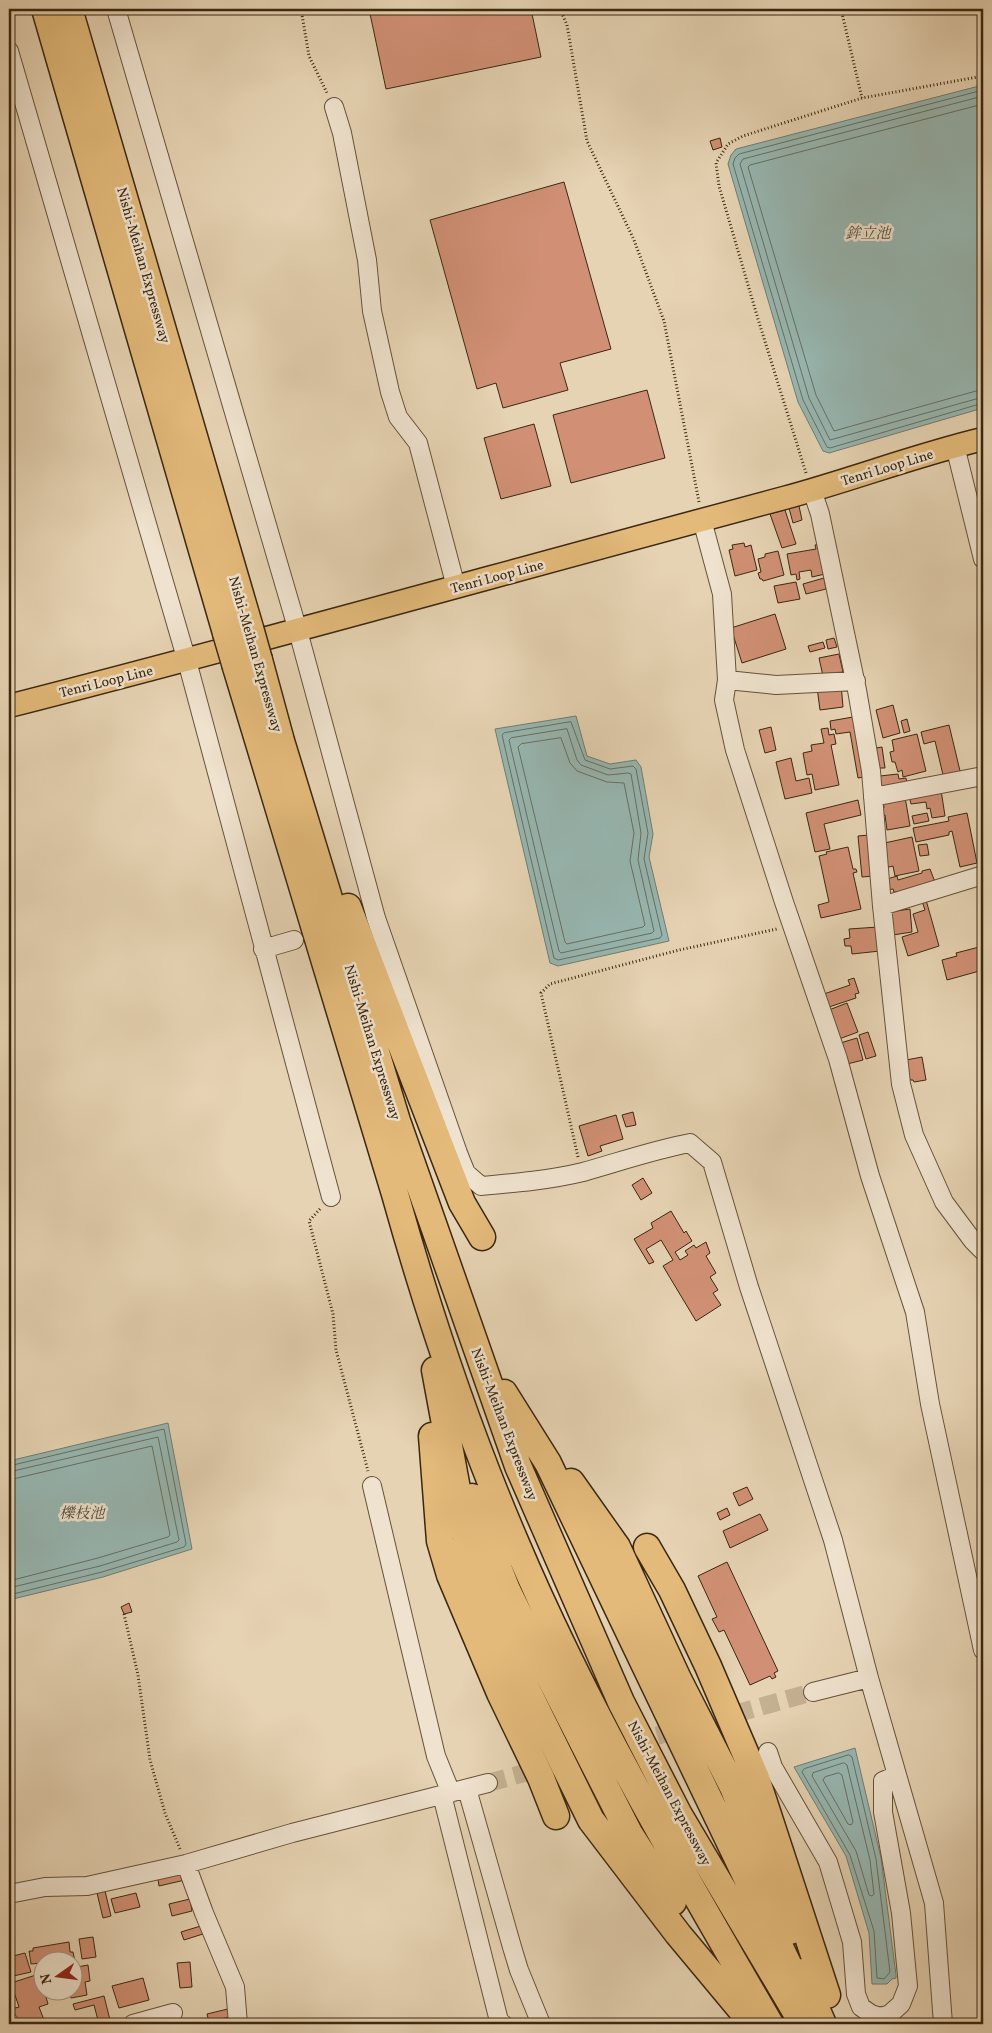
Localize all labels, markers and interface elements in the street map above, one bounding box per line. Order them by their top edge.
street label: Nishi-Meihan Expressway [111,185,174,346]
water label: 鉾立池 [845,224,892,245]
street label: Tenri Loop Line [839,445,936,492]
street label: Tenri Loop Line [449,556,546,599]
street label: Nishi-Meihan Expressway [223,574,286,735]
street label: Tenri Loop Line [58,662,155,703]
street label: Nishi-Meihan Expressway [339,962,404,1123]
street label: Nishi-Meihan Expressway [466,1346,542,1504]
water label: 櫟枝池 [59,1504,106,1525]
street label: Nishi-Meihan Expressway [622,1718,715,1870]
north arrow [32,1950,82,2000]
text: N [36,1972,57,1986]

